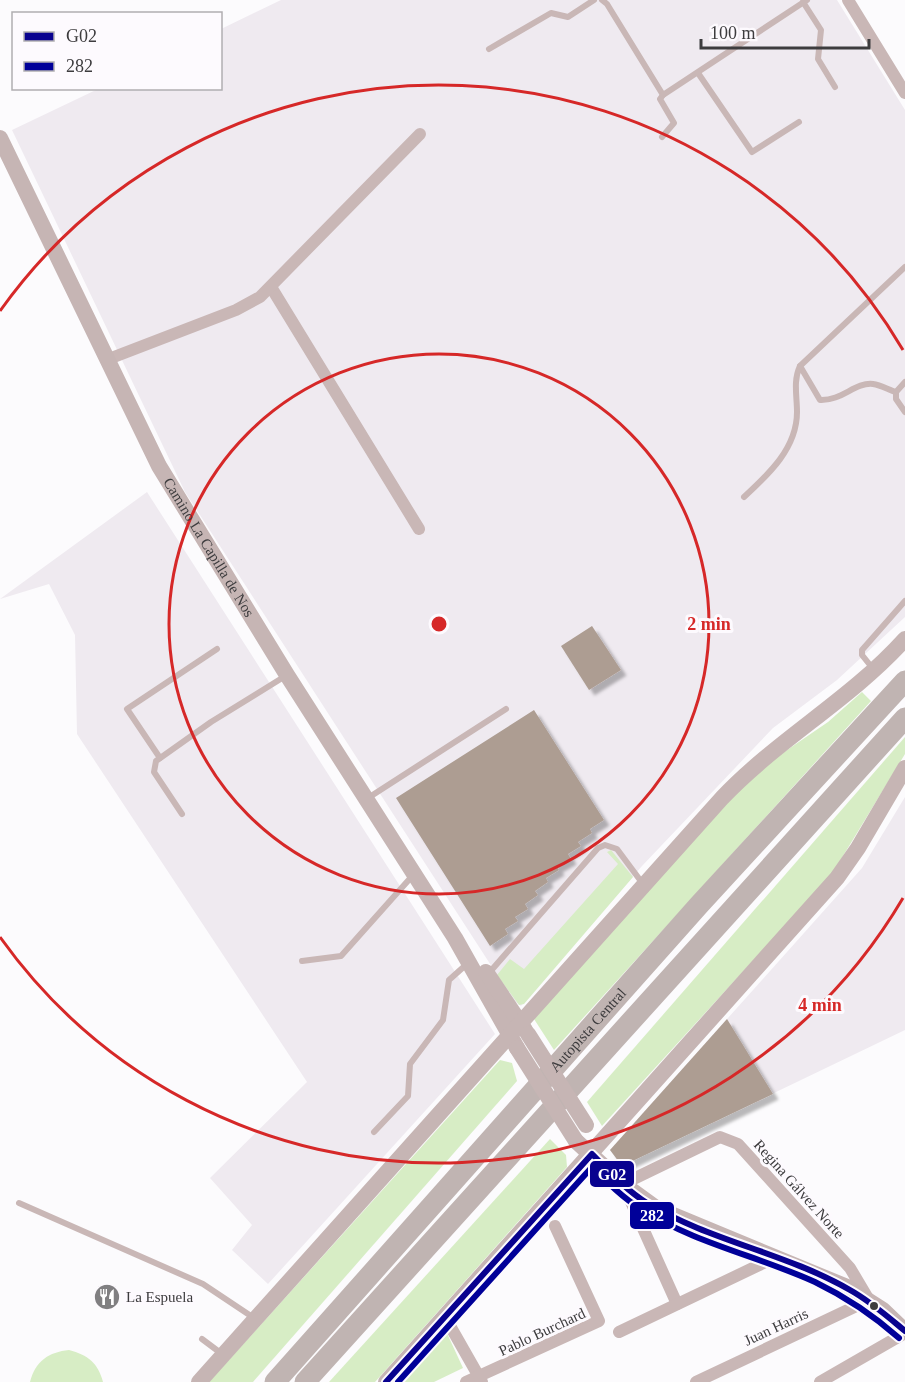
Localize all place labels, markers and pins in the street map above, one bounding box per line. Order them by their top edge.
centre of rings [429,614,449,634]
restaurant icon: La Espuela [92,1282,122,1312]
place label: La Espuela [126,1289,193,1305]
unlabelled marker [868,1300,880,1312]

